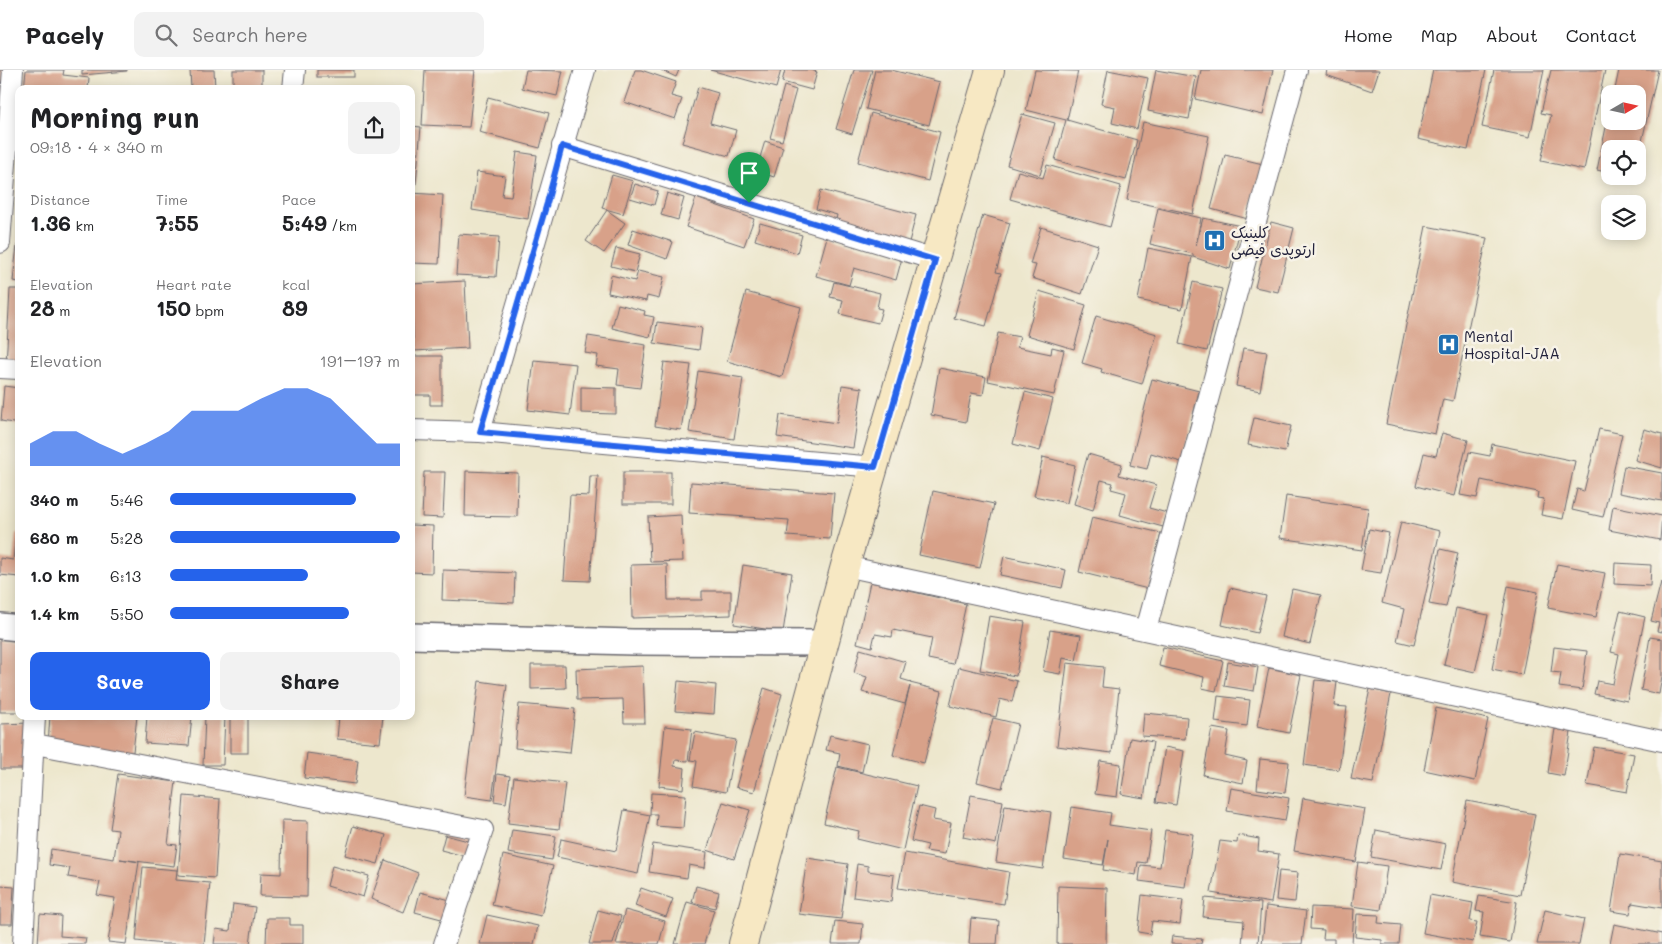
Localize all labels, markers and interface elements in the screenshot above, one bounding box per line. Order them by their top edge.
search box [134,12,484,57]
text: Pacely [25,19,104,50]
icon: search [152,21,180,49]
text: Search here [192,22,308,47]
text: Home [1344,23,1393,47]
text: Map [1421,23,1457,47]
text: About [1485,23,1538,47]
text: Contact [1566,23,1637,47]
north arrow [1601,85,1646,130]
map controls [1601,85,1646,240]
text: Morning run [30,99,199,135]
button: share [348,102,400,154]
text: 09:18 · 4 × 340 m [30,136,163,157]
button: locate [1601,140,1646,185]
pin [728,152,770,203]
icon: arrive [735,159,763,187]
text: Distance [30,190,90,209]
text: Time [156,190,188,209]
text: Pace [282,190,316,209]
button: layers [1601,195,1646,240]
text: 1.36 [30,209,71,236]
text: 7:55 [156,209,199,236]
text: 5:49 [282,209,327,236]
text: km [71,216,94,235]
text: /km [327,216,357,235]
place label: کلینیک ارتوپدی فیضی [1231,222,1315,260]
hospital icon: کلینیک ارتوپدی فیضی [1203,229,1227,253]
text: Elevation [30,275,93,294]
text: Heart rate [156,275,232,294]
text: kcal [282,275,310,294]
text: 28 [30,294,55,321]
text: 150 [156,294,191,321]
text: 89 [282,294,308,321]
text: m [55,301,70,320]
text: bpm [191,301,224,320]
place label: Mental Hospital-JAA [1464,326,1560,363]
hospital icon: Mental Hospital-JAA [1436,333,1460,357]
text: Elevation [30,350,102,371]
text: 191–197 m [320,350,400,371]
text: 340 m [30,489,79,510]
text: 5:46 [110,489,143,510]
text: 680 m [30,527,78,548]
text: 5:28 [110,527,143,548]
text: 1.0 km [30,565,79,586]
text: 6:13 [110,565,141,586]
text: 1.4 km [30,603,79,624]
text: 5:50 [110,603,144,624]
button: Save [30,652,210,710]
button: Share [220,652,400,710]

